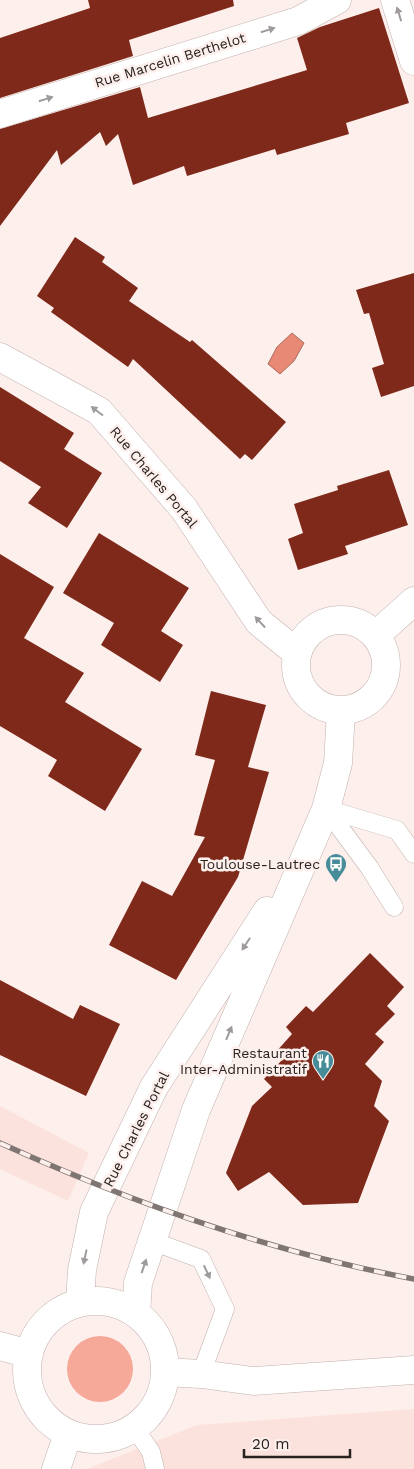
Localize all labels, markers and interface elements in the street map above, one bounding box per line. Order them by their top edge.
one-way arrow [395,6,403,21]
one-way arrow [261,26,276,33]
street label: Rue Marcelin Berthelot [93,29,247,91]
one-way arrow [39,95,54,102]
one-way arrow [91,406,104,416]
street label: Rue Charles Portal [107,423,201,531]
one-way arrow [254,616,266,628]
bus stop icon: Toulouse-Lautrec [324,852,348,883]
place label: Toulouse-Lautrec [200,856,320,872]
one-way arrow [241,937,251,951]
one-way arrow [226,1026,234,1040]
place label: Restaurant Inter-Administratif [180,1045,307,1077]
restaurant icon: Restaurant Inter-Administratif [311,1049,335,1080]
street label: Rue Charles Portal [100,1068,172,1189]
one-way arrow [81,1249,89,1264]
one-way arrow [140,1258,148,1273]
one-way arrow [203,1265,211,1279]
scale bar [244,1426,350,1458]
text: 20 m [252,1435,290,1453]

